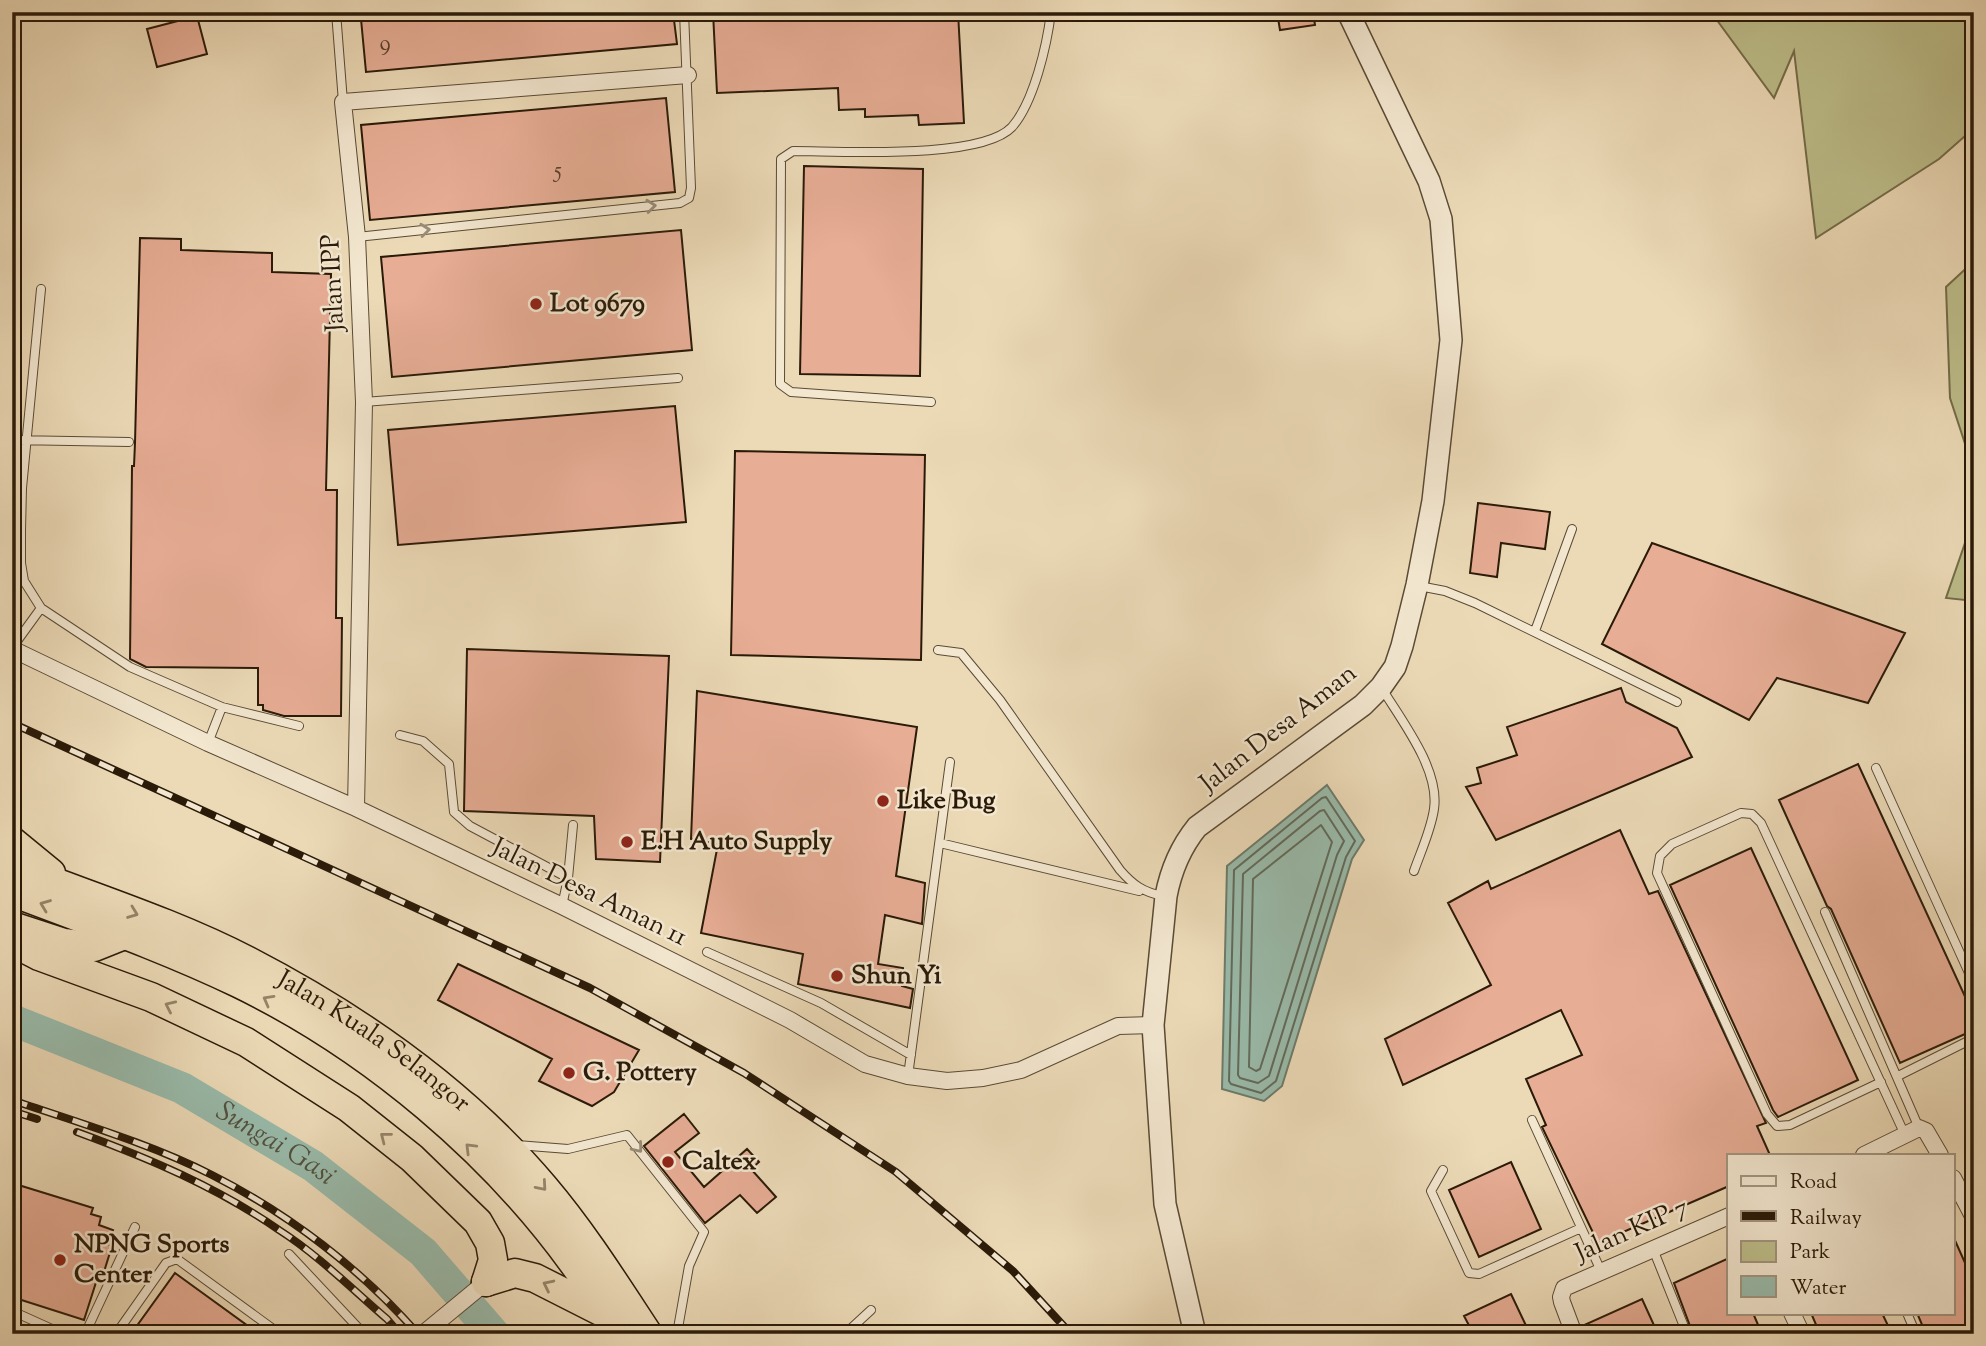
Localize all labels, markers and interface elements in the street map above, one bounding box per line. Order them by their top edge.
house number: 9 [379,28,391,61]
house number: 5 [552,155,562,188]
one-way arrow [646,199,657,214]
one-way arrow [419,222,431,237]
street label: Jalan IPP [313,233,355,335]
place label: Lot 9679 [550,286,645,323]
marker: Lot 9679 [528,296,544,312]
street label: Jalan Desa Aman [1191,656,1365,803]
place label: Like Bug [897,783,996,820]
marker: Like Bug [875,793,891,809]
place label: E.H Auto Supply [641,824,832,861]
street label: Jalan Desa Aman 11 [483,829,693,956]
marker: E.H Auto Supply [619,834,635,850]
one-way arrow [40,899,52,913]
one-way arrow [126,905,138,919]
place label: Shun Yi [851,958,942,995]
street label: Jalan Kuala Selangor [269,961,478,1122]
marker: Shun Yi [829,968,845,984]
one-way arrow [263,995,275,1008]
one-way arrow [165,1001,177,1015]
place label: G. Pottery [583,1055,697,1092]
marker: G. Pottery [561,1065,577,1081]
water label: Sungai Gasi [208,1092,344,1196]
one-way arrow [381,1132,393,1145]
one-way arrow [629,1141,642,1153]
one-way arrow [466,1143,479,1156]
place label: Caltex [682,1144,757,1181]
marker: Caltex [660,1154,676,1170]
legend [1727,1154,1954,1314]
text: Road [1790,1168,1837,1198]
one-way arrow [534,1177,546,1190]
street label: Jalan KIP 7 [1568,1190,1694,1273]
text: Railway [1790,1204,1862,1234]
place label: NPNG Sports Center [74,1227,230,1294]
text: Park [1790,1238,1831,1268]
marker: NPNG Sports Center [52,1252,68,1268]
text: Water [1790,1274,1847,1304]
one-way arrow [543,1279,555,1293]

